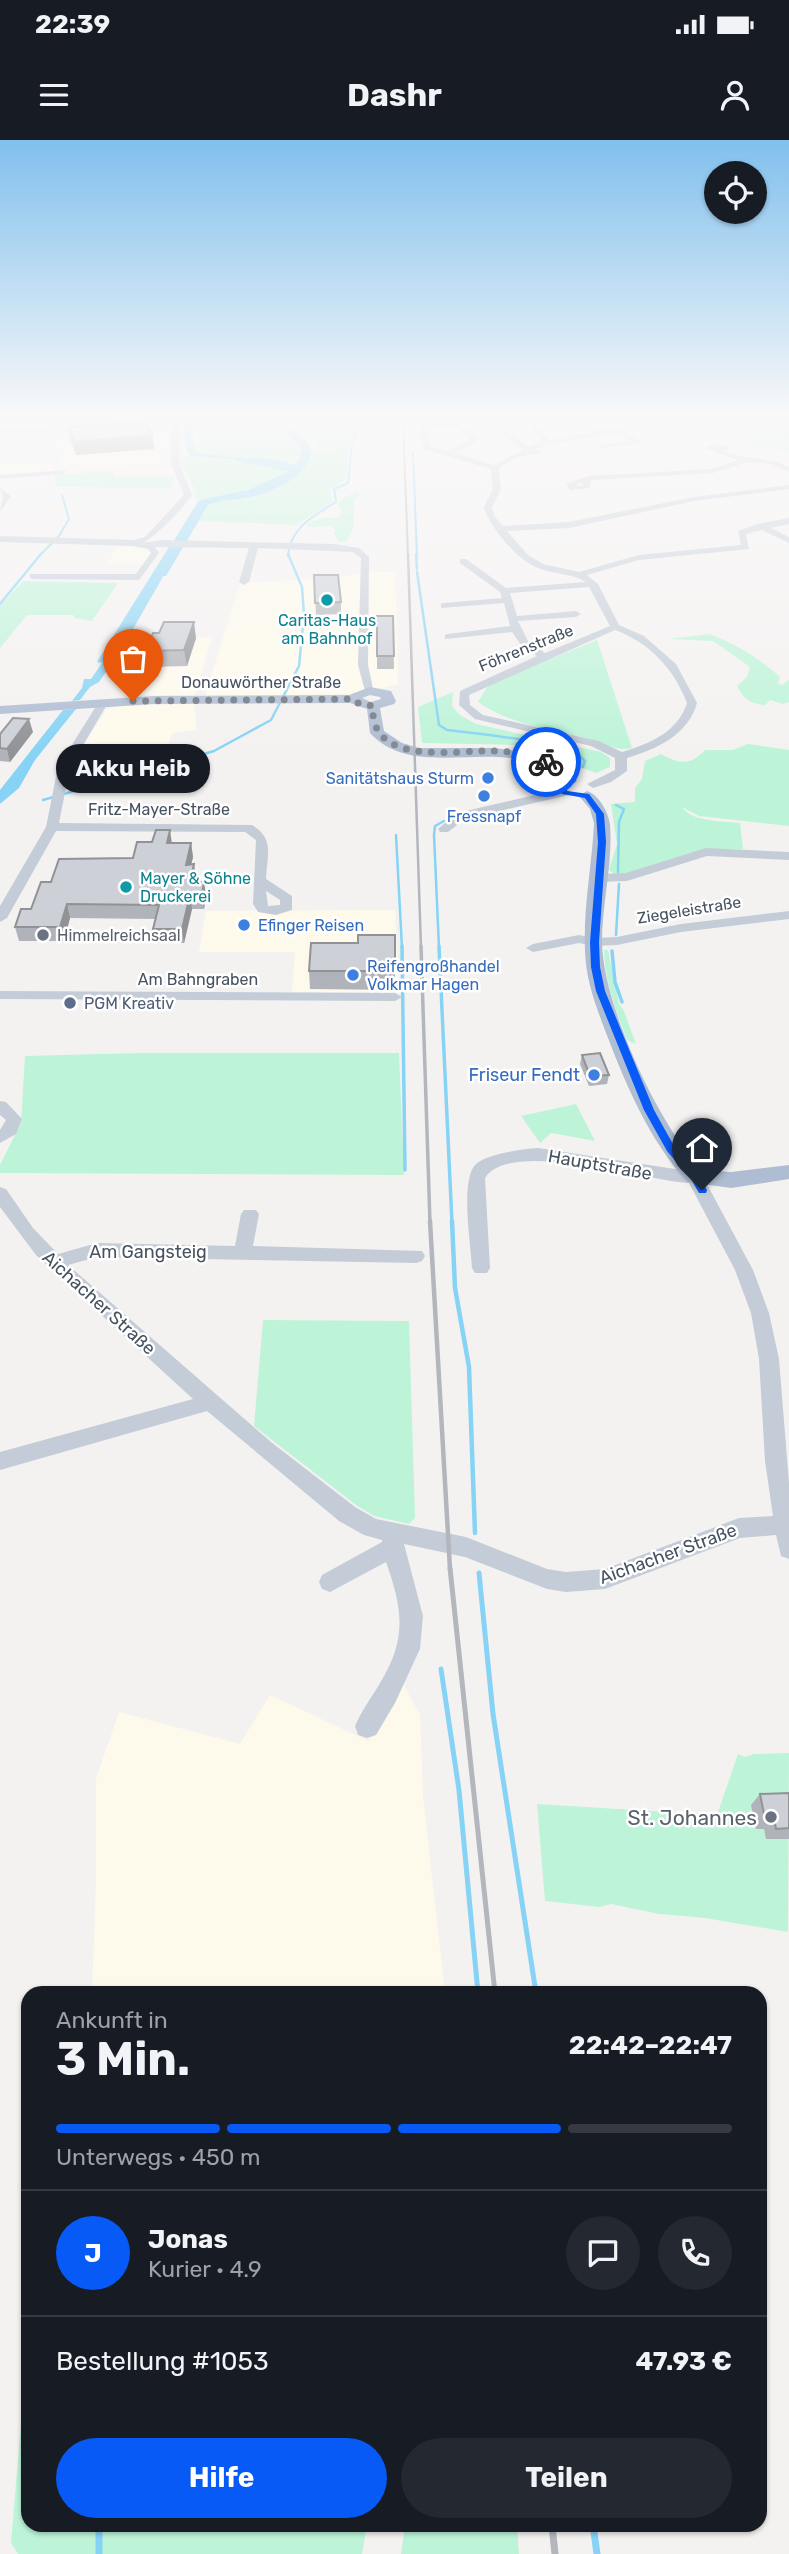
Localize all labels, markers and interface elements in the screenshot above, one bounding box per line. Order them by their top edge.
text: 22:39 [35,9,110,40]
icon: menu [35,76,73,114]
text: Dashr [347,76,442,114]
icon: person [716,76,754,114]
map controls [704,161,767,224]
button: locate [704,161,767,224]
marker: Caritas-Haus am Bahnhof [319,592,335,608]
place label: Caritas-Haus am Bahnhof [278,611,376,648]
street label: Föhrenstraße [476,620,576,676]
pin [103,629,163,701]
icon: bag [114,640,152,678]
street label: Donauwörther Straße [181,673,341,692]
courier [511,727,581,797]
callout: Akku Heib [56,743,210,792]
icon: bike [527,743,565,781]
text: Akku Heib [76,754,190,782]
place label: Sanitätshaus Sturm [326,769,474,788]
marker: Sanitätshaus Sturm [480,770,496,786]
marker: Fressnapf [476,788,492,804]
street label: Fritz-Mayer-Straße [88,800,230,819]
place label: Fressnapf [447,807,522,826]
place label: Mayer & Söhne Druckerei [140,869,251,906]
marker: Mayer & Söhne Druckerei [118,879,134,895]
street label: Ziegeleistraße [636,892,742,928]
place label: Efinger Reisen [258,916,364,935]
marker: Efinger Reisen [236,917,252,933]
place label: Himmelreichsaal [57,926,181,945]
marker: Himmelreichsaal [35,927,51,943]
place label: Reifengroßhandel Volkmar Hagen [367,957,500,994]
marker: Reifengroßhandel Volkmar Hagen [345,967,361,983]
street label: Am Bahngraben [138,970,258,989]
place label: PGM Kreativ [84,994,174,1013]
marker: PGM Kreativ [62,995,78,1011]
place label: Friseur Fendt [469,1064,580,1086]
marker: Friseur Fendt [586,1067,602,1083]
pin [672,1118,732,1190]
icon: home [683,1129,721,1167]
street label: Hauptstraße [546,1145,654,1185]
street label: Am Gangsteig [89,1241,207,1263]
street label: Aichacher Straße [38,1246,160,1360]
street label: Aichacher Straße [596,1519,740,1589]
place label: St. Johannes [628,1805,757,1830]
marker: St. Johannes [763,1809,779,1825]
text: Ankunft in [56,2006,168,2034]
text: 22:42–22:47 [569,2030,732,2061]
text: 3 Min. [56,2032,190,2087]
text: Unterwegs · 450 m [56,2143,260,2171]
button: chat [566,2216,640,2290]
button: phone [658,2216,732,2290]
text: Jonas [148,2224,228,2255]
text: J [84,2238,102,2269]
text: Kurier · 4.9 [148,2255,262,2283]
text: Bestellung #1053 [56,2346,269,2377]
text: 47.93 € [636,2346,732,2377]
button: Hilfe [56,2438,387,2518]
button: Teilen [401,2438,732,2518]

